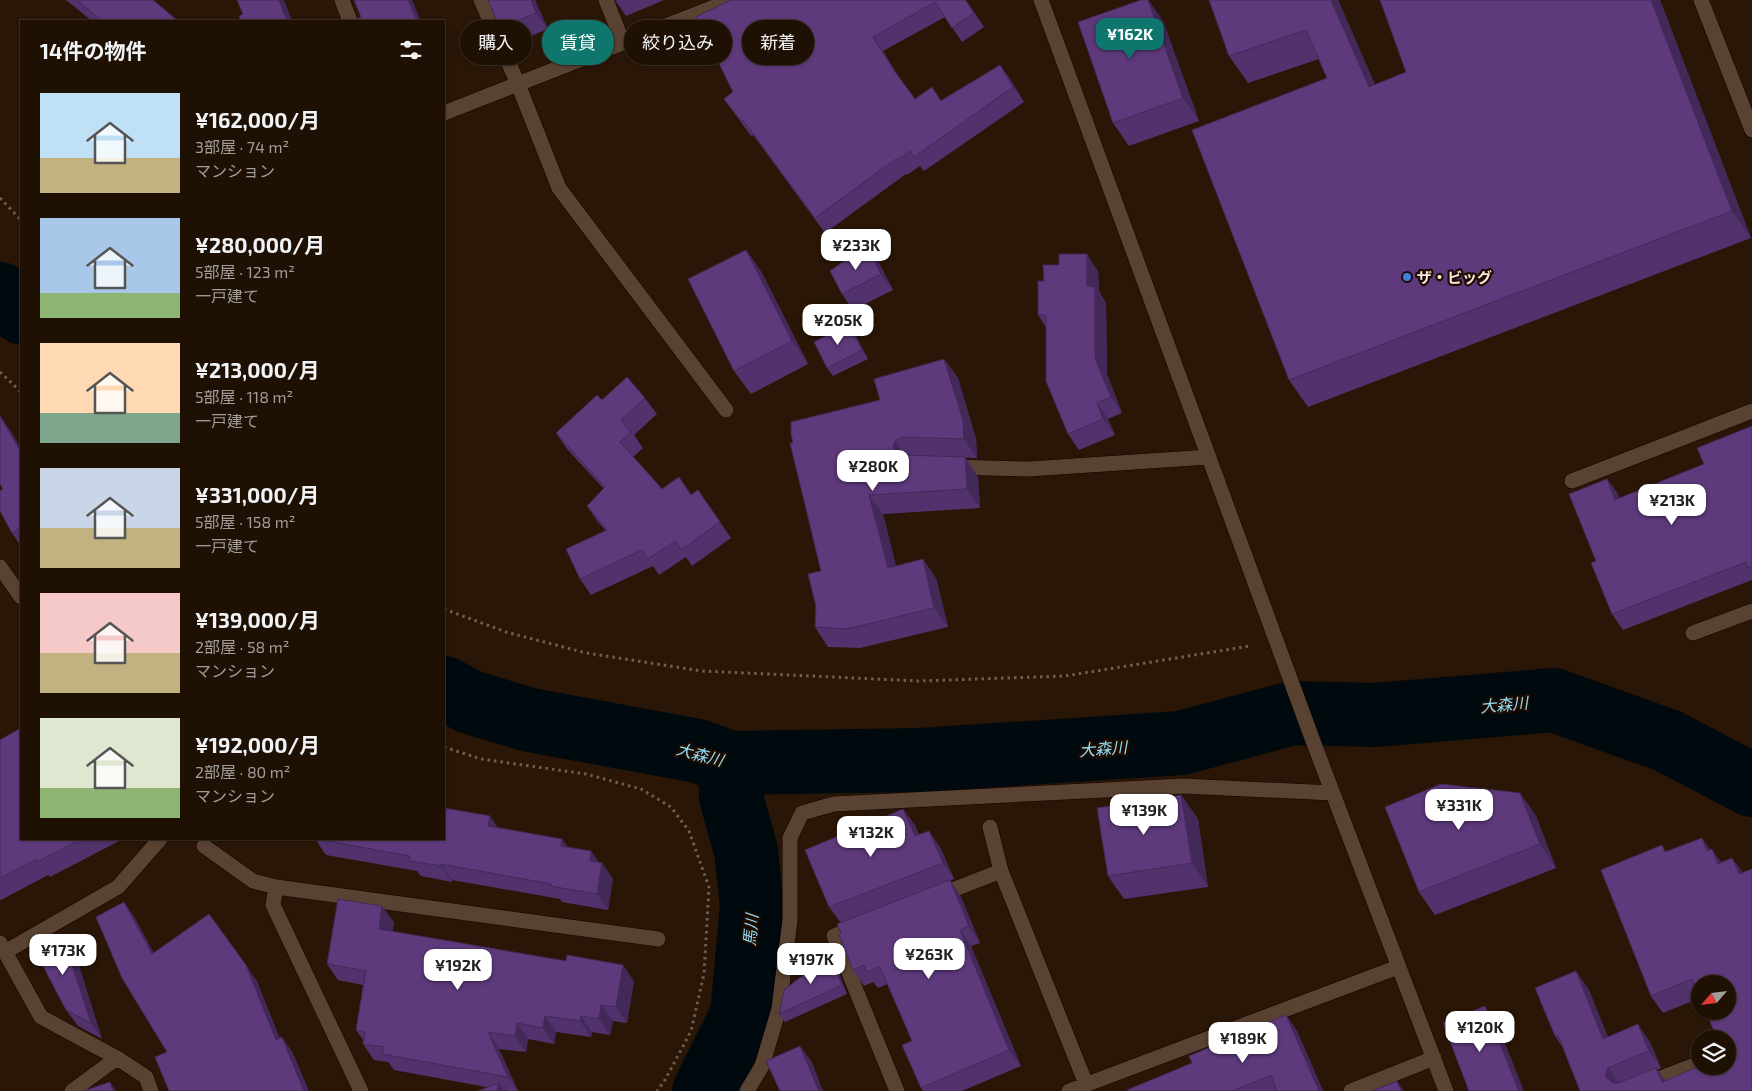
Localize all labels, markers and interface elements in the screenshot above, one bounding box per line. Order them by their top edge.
pin: ¥162K [1095,18,1165,60]
chip: 購入 [460,20,532,65]
chip: 賃貸 [542,20,614,65]
chip: 絞り込み [624,20,732,65]
chip: 新着 [742,20,814,65]
text: ¥162K [1107,24,1153,43]
icon: filters [397,36,425,64]
text: 14件の物件 [40,38,146,63]
text: ¥162,000/月 [195,107,320,132]
icon: home [80,113,140,173]
text: 3部屋 · 74 m² [195,137,289,156]
text: マンション [195,161,275,180]
pin: ¥233K [821,228,891,271]
text: ¥280,000/月 [195,232,325,257]
text: ¥233K [832,235,880,254]
icon: home [80,238,140,298]
text: 5部屋 · 123 m² [195,262,295,281]
place label: ザ・ビッグ [1417,268,1492,286]
marker: ザ・ビッグ [1401,271,1413,283]
text: 一戸建て [195,286,259,305]
pin: ¥205K [803,304,873,346]
text: ¥205K [814,310,863,329]
text: ¥213,000/月 [195,357,320,382]
icon: home [80,363,140,423]
text: 5部屋 · 118 m² [195,387,293,406]
text: 一戸建て [195,411,259,430]
pin: ¥280K [838,450,908,492]
text: ¥280K [848,456,898,475]
text: ¥331,000/月 [195,482,319,507]
pin: ¥213K [1637,484,1707,526]
icon: home [80,488,140,548]
text: ¥213K [1649,490,1695,509]
text: 5部屋 · 158 m² [195,512,295,531]
text: 一戸建て [195,536,259,555]
text: ¥139,000/月 [195,607,320,632]
icon: home [80,613,140,673]
text: 2部屋 · 58 m² [195,637,289,656]
text: マンション [195,661,275,680]
water label: 大森川 [1479,692,1531,716]
text: ¥192,000/月 [195,732,320,757]
water label: 大森川 [1078,737,1130,759]
icon: home [80,738,140,798]
water label: 大森川 [674,739,728,770]
text: 2部屋 · 80 m² [195,762,290,781]
text: マンション [195,786,275,805]
pin: ¥331K [1424,788,1494,831]
pin: ¥139K [1109,794,1179,836]
text: ¥331K [1436,795,1482,814]
text: ¥139K [1121,800,1167,819]
pin: ¥132K [836,816,906,858]
text: ¥132K [848,822,894,841]
water label: 馬川 [739,911,761,947]
pin: ¥173K [28,934,98,976]
pin: ¥263K [894,938,964,980]
text: ¥173K [40,940,86,959]
pin: ¥197K [776,942,846,985]
text: ¥263K [905,944,953,963]
pin: ¥192K [423,948,493,991]
text: ¥197K [788,949,834,968]
text: ¥192K [435,955,481,974]
north arrow [1691,975,1736,1020]
map controls [1691,975,1736,1075]
pin: ¥120K [1445,1010,1515,1053]
text: ¥120K [1456,1017,1504,1036]
pin: ¥189K [1208,1022,1278,1064]
text: ¥189K [1219,1028,1267,1047]
button: layers [1691,1030,1736,1075]

